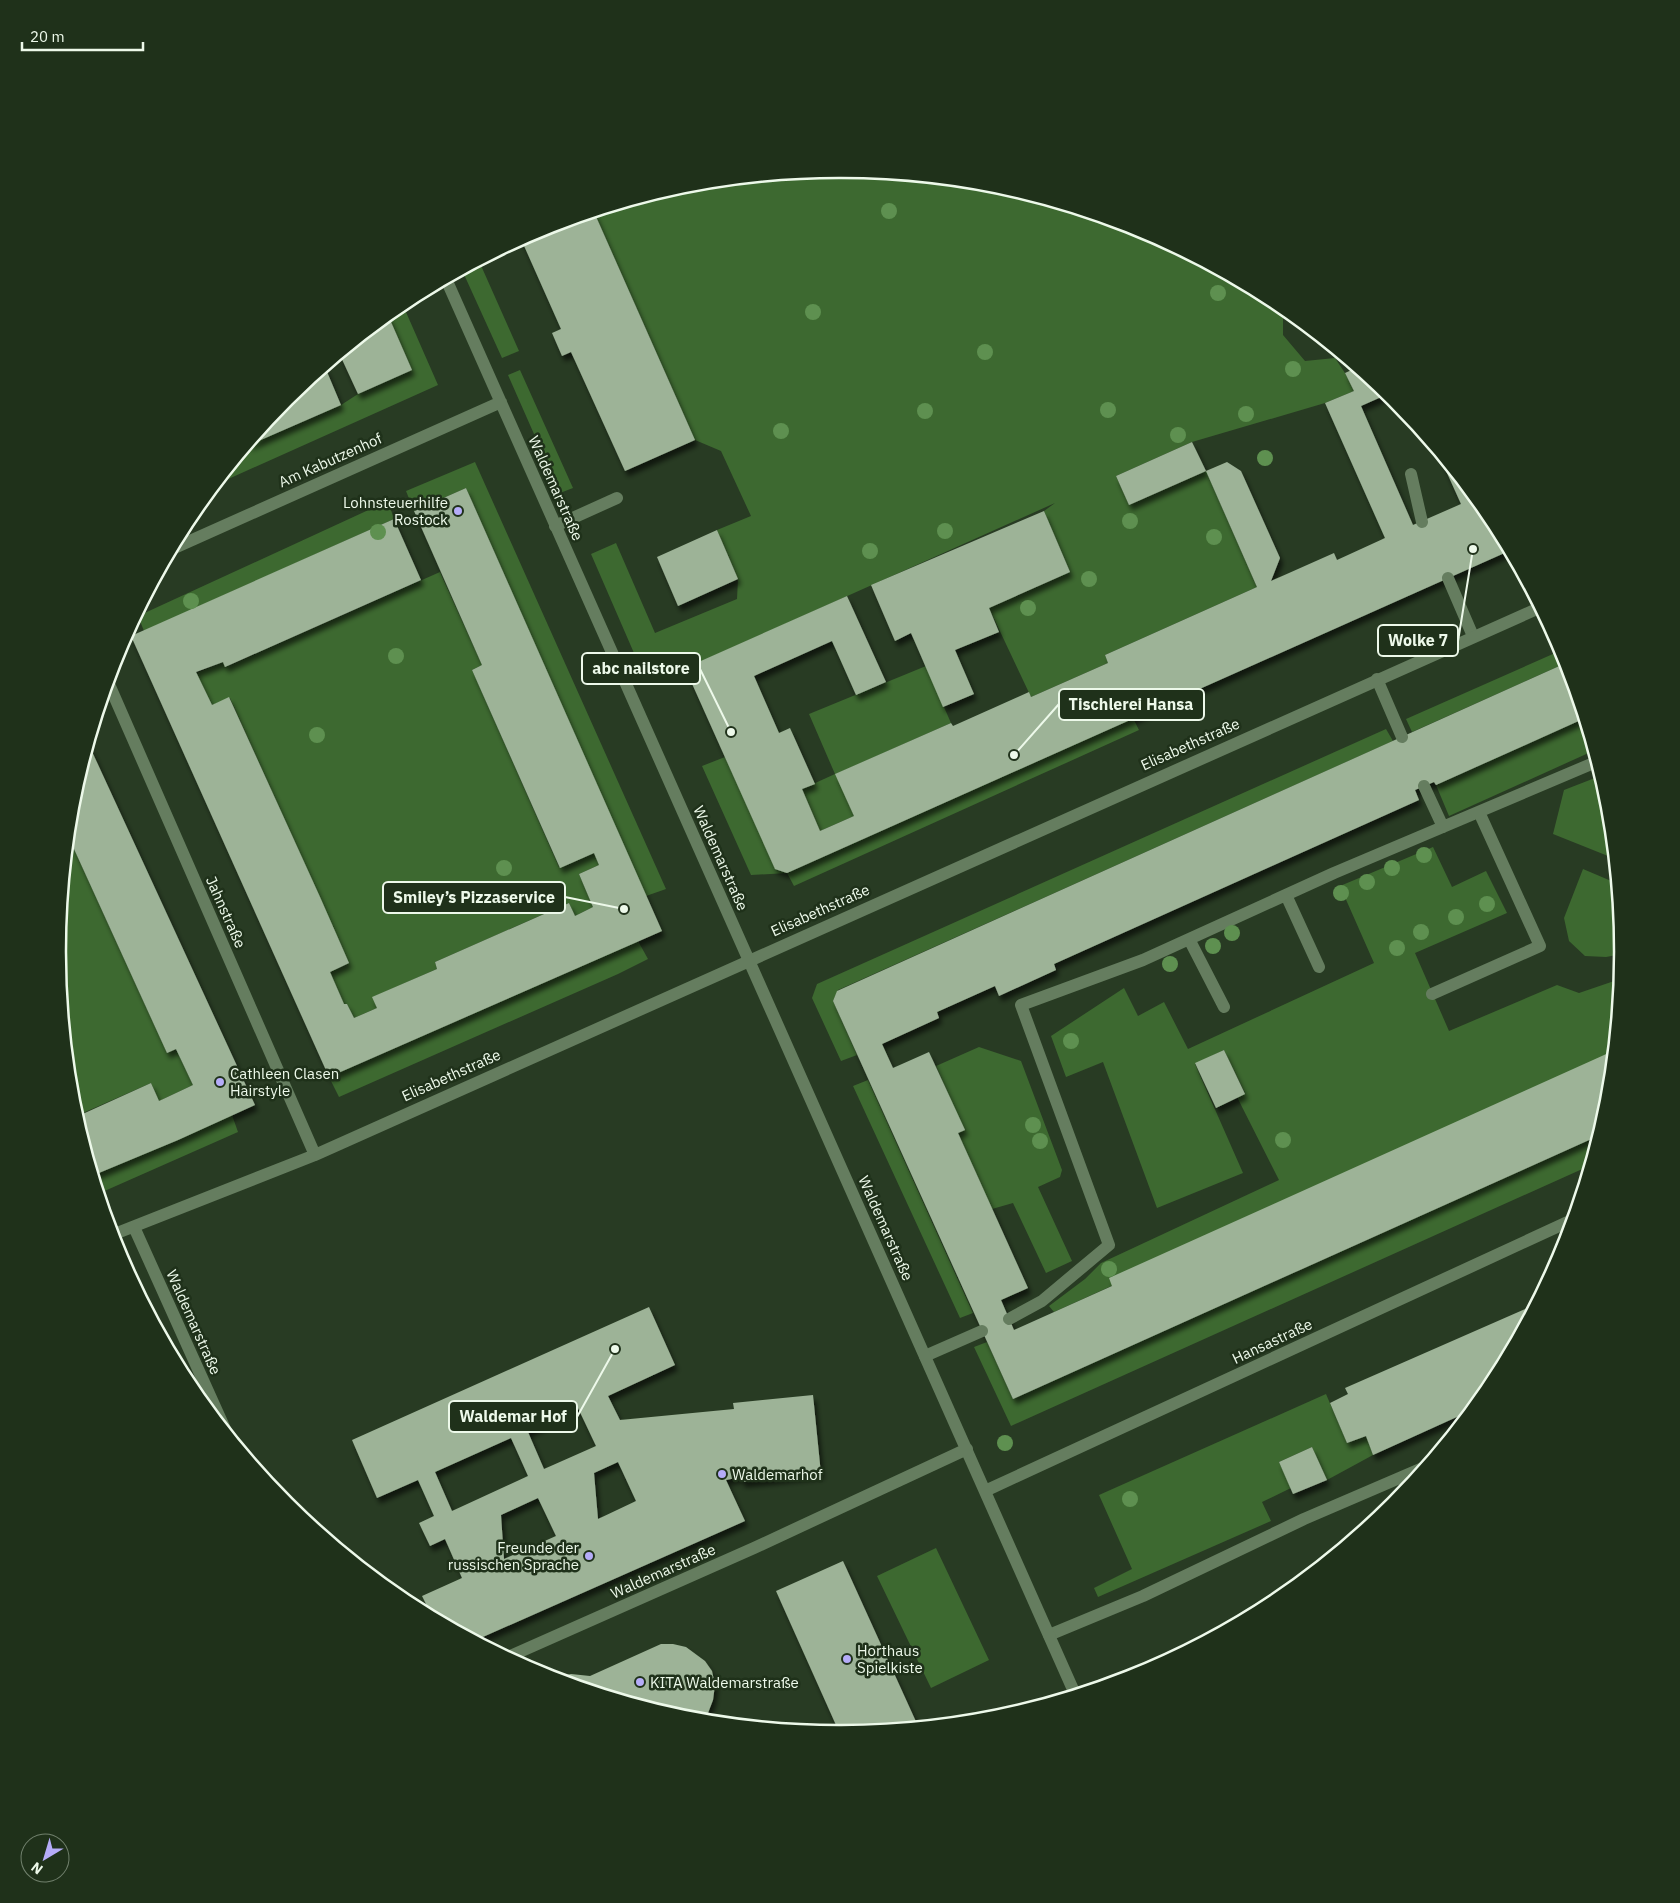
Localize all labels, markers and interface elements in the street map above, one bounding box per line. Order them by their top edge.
scale bar [22,20,144,52]
text: 20 m [30,27,65,46]
street label: Am Kabutzenhof [275,429,385,491]
street label: Waldemarstraße [524,433,588,543]
place label: Lohnsteuerhilfe Rostock [343,493,448,529]
marker: Lohnsteuerhilfe Rostock [452,505,464,517]
callout: Wolke 7 [1378,625,1458,656]
text: Wolke 7 [1388,630,1448,650]
callout: abc nailstore [582,653,700,684]
text: abc nailstore [592,658,690,678]
callout: Tischlerei Hansa [1059,689,1204,720]
text: Tischlerei Hansa [1069,694,1193,714]
street label: Elisabethstraße [1138,714,1242,774]
street label: Waldemarstraße [689,803,753,913]
street label: Jahnstraße [202,873,250,951]
street label: Elisabethstraße [768,880,872,940]
callout: Smiley’s Pizzaservice [383,882,565,913]
text: Smiley’s Pizzaservice [393,887,555,907]
street label: Elisabethstraße [399,1045,503,1105]
place label: Cathleen Clasen Hairstyle [230,1064,339,1100]
marker: Cathleen Clasen Hairstyle [214,1076,226,1088]
street label: Waldemarstraße [854,1173,918,1283]
street label: Waldemarstraße [162,1267,226,1377]
street label: Hansastraße [1229,1314,1315,1368]
callout: Waldemar Hof [449,1401,577,1432]
text: Waldemar Hof [459,1406,567,1426]
place label: Waldemarhof [732,1465,823,1484]
marker: Waldemarhof [716,1468,728,1480]
place label: Freunde der russischen Sprache [448,1538,579,1574]
street label: Waldemarstraße [608,1539,718,1603]
marker: Freunde der russischen Sprache [583,1550,595,1562]
place label: Horthaus Spielkiste [857,1641,923,1677]
marker: Horthaus Spielkiste [841,1653,853,1665]
place label: KITA Waldemarstraße [650,1673,799,1692]
marker: KITA Waldemarstraße [634,1676,646,1688]
north arrow [20,1833,70,1883]
text: N [27,1858,47,1878]

